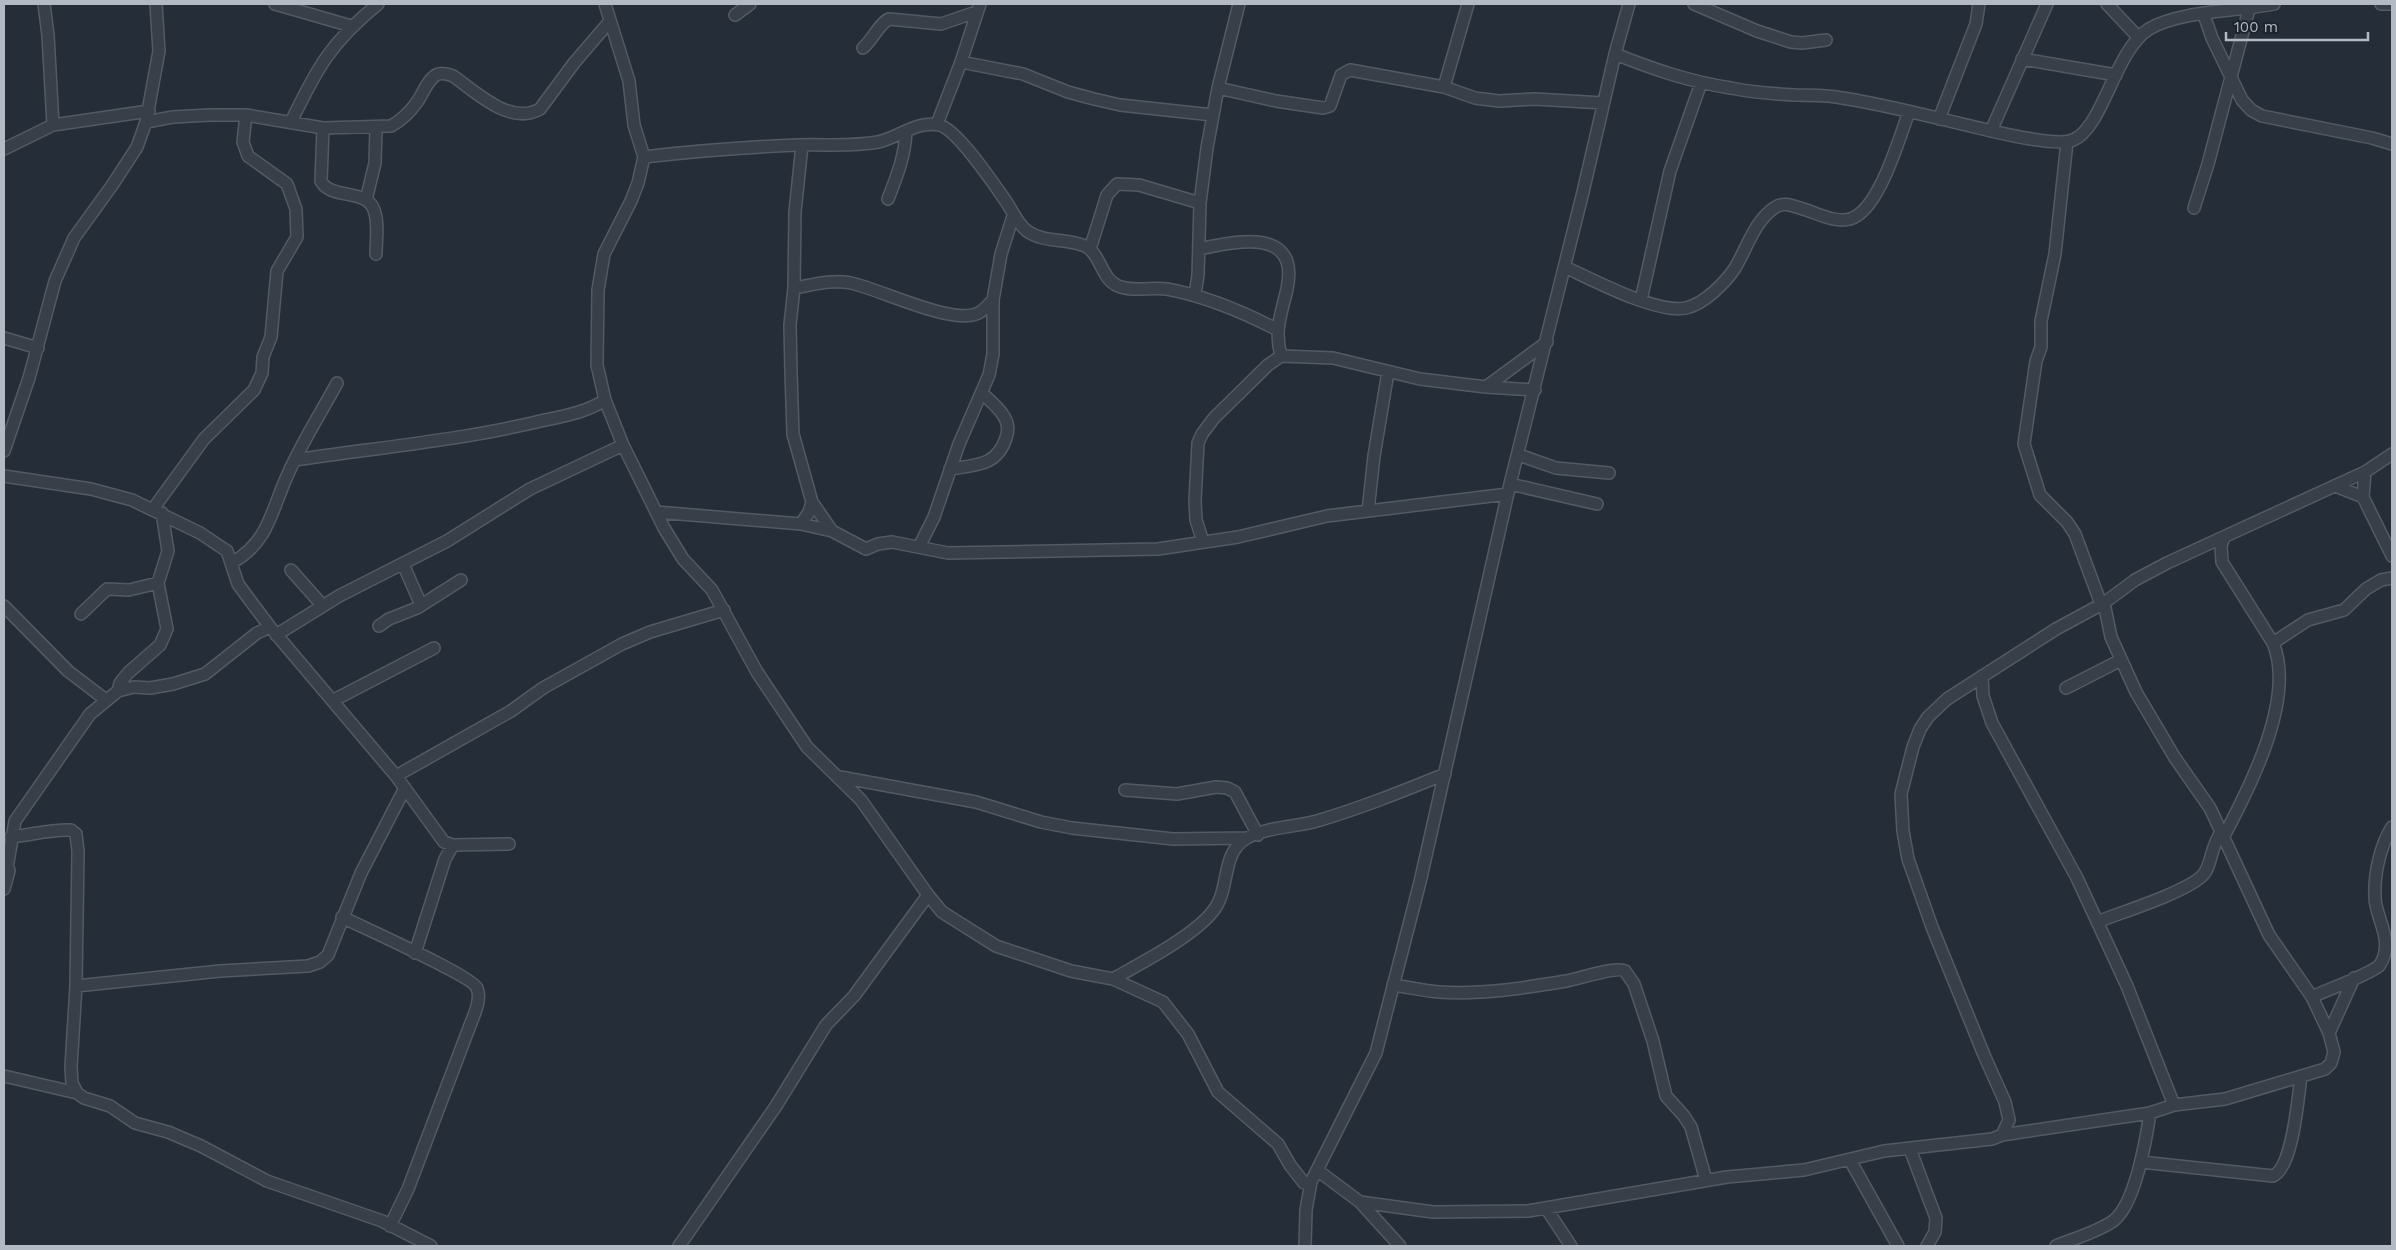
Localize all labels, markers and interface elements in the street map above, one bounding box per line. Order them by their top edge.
scale bar [2226,10,2368,42]
text: 100 m [2234,18,2278,36]

